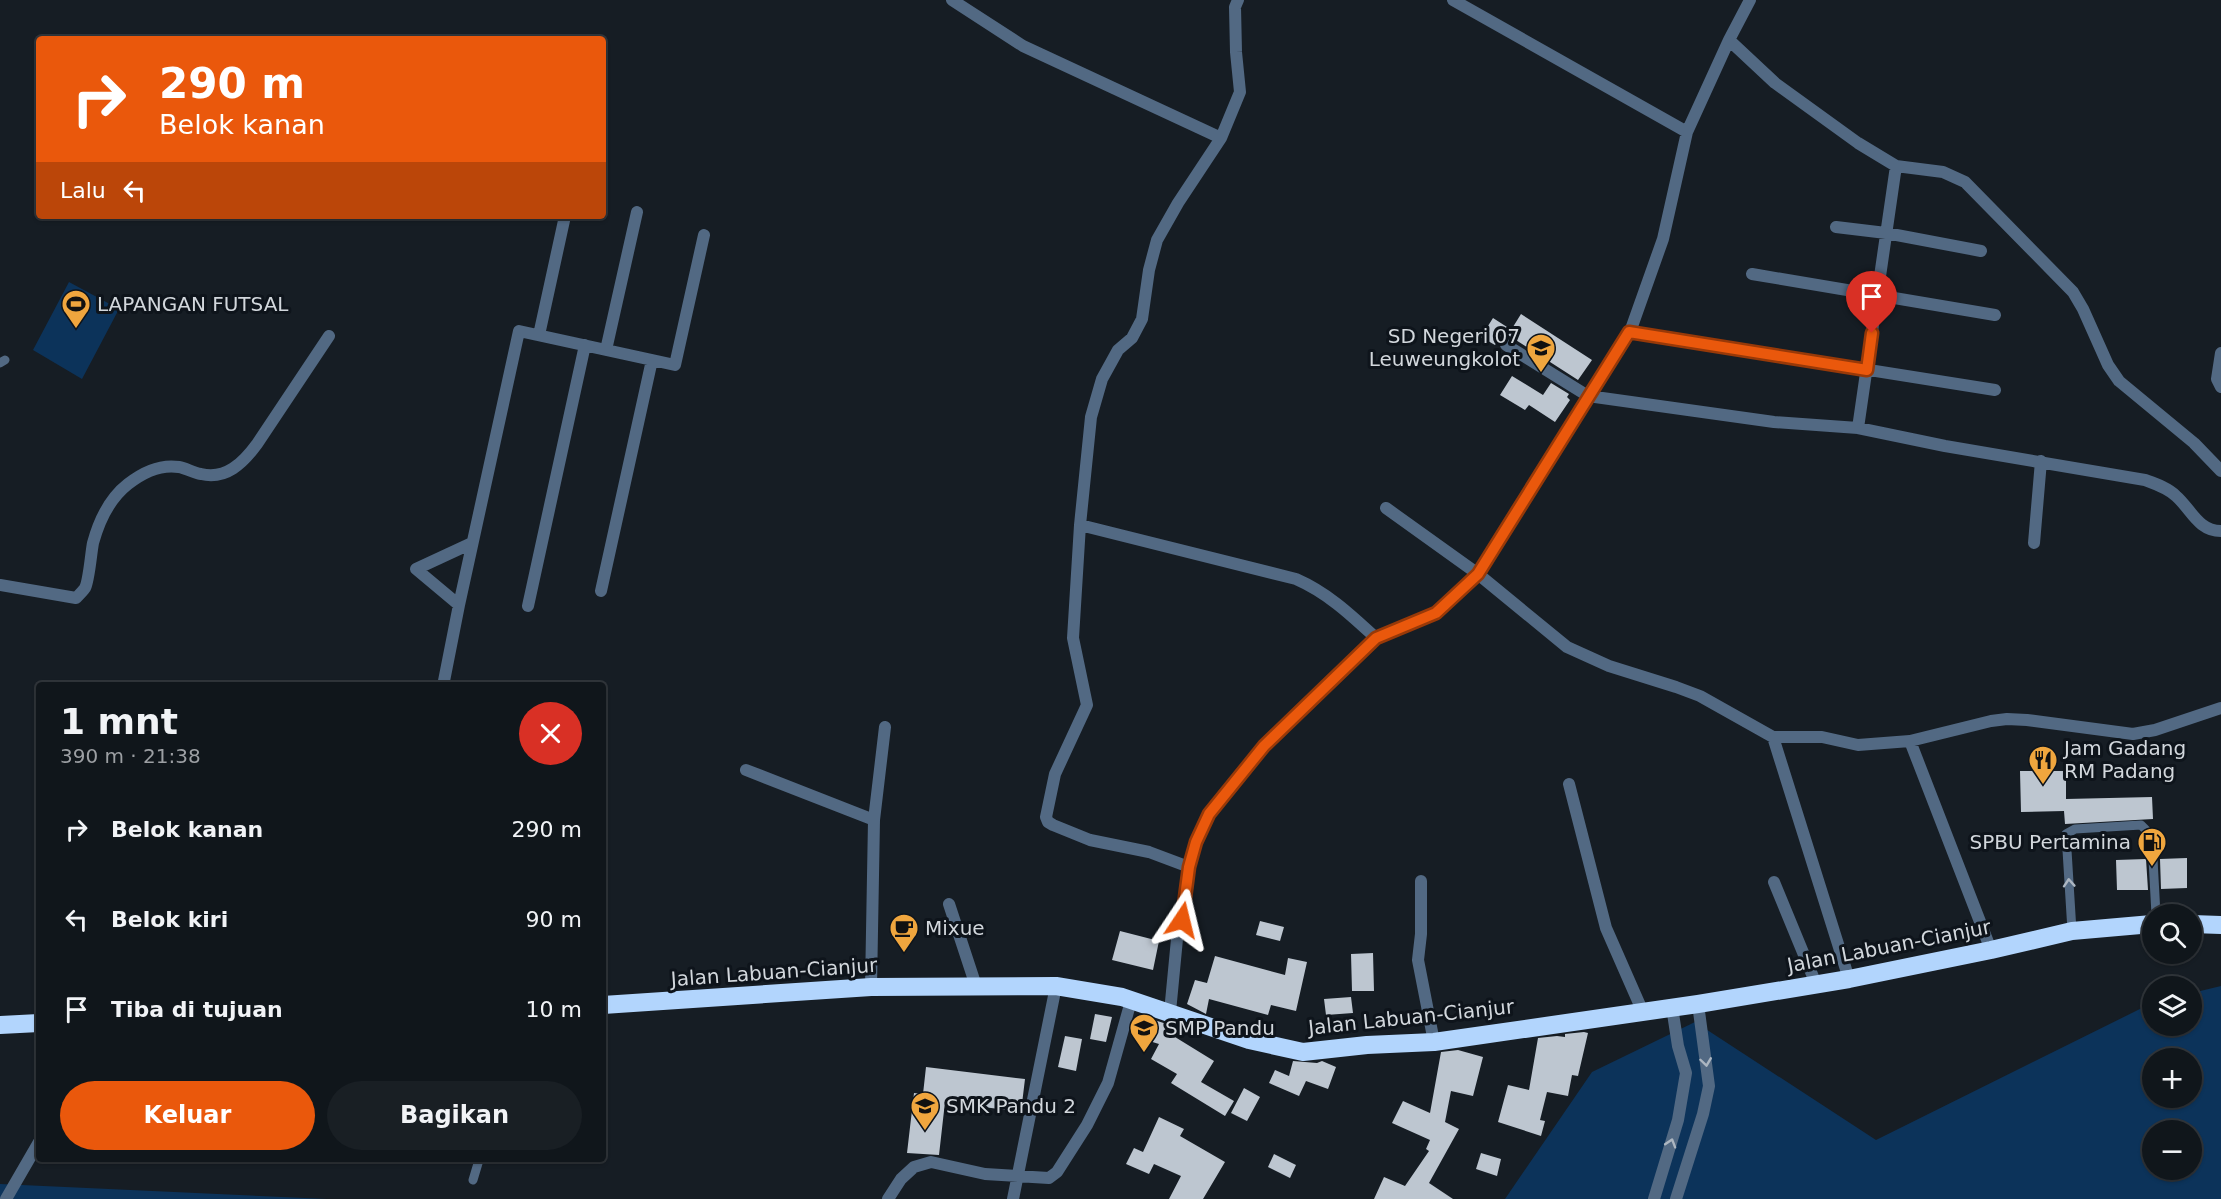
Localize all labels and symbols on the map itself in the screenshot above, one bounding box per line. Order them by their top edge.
pin [1846,271,1897,333]
sports icon: LAPANGAN FUTSAL [60,288,92,330]
place label: LAPANGAN FUTSAL [97,292,289,316]
place label: SD Negeri 07 Leuweungkolot [1369,324,1520,371]
school or university icon: SD Negeri 07 Leuweungkolot [1525,332,1557,374]
place label: Jam Gadang RM Padang [2062,736,2186,783]
restaurant icon: Jam Gadang RM Padang [2027,744,2059,786]
fuel station icon: SPBU Pertamina [2136,826,2168,868]
place label: SPBU Pertamina [1970,830,2131,854]
one-way arrow [2062,878,2075,887]
position arrow [1150,888,1214,952]
cafe icon: Mixue [888,912,920,954]
street label: Jalan Labuan-Cianjur [1783,914,1994,978]
place label: Mixue [925,916,985,940]
street label: Jalan Labuan-Cianjur [668,953,879,991]
street label: Jalan Labuan-Cianjur [1305,994,1516,1040]
school or university icon: SMP Pandu [1128,1012,1160,1054]
place label: SMP Pandu [1165,1016,1275,1040]
one-way arrow [1699,1057,1712,1066]
school or university icon: SMK Pandu 2 [909,1090,941,1132]
place label: SMK Pandu 2 [946,1094,1076,1118]
one-way arrow [1664,1138,1676,1149]

